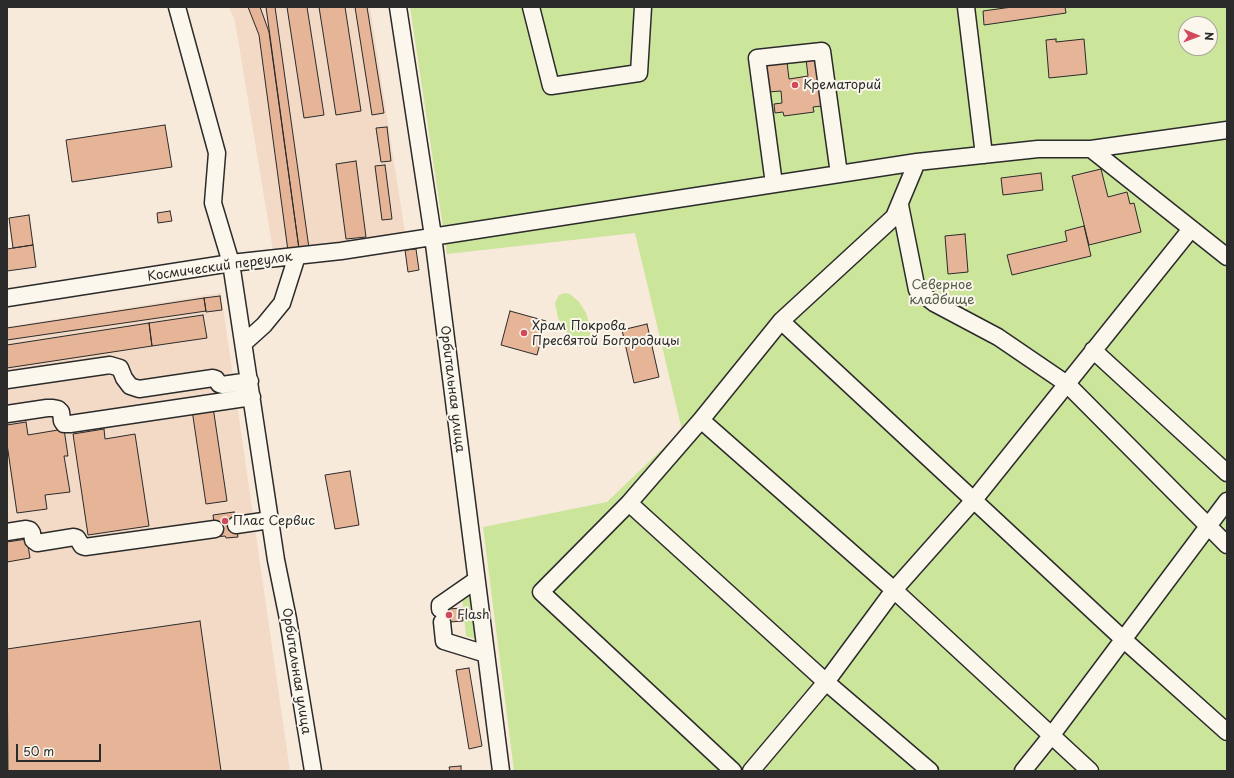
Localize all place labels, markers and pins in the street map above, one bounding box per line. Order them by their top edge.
place label: Крематорий [803,77,881,93]
marker: Крематорий [790,80,800,90]
place label: Храм Покрова Пресвятой Богородицы [532,318,680,349]
marker: Храм Покрова Пресвятой Богородицы [519,328,529,338]
place label: Плас Сервис [233,513,315,529]
marker: Плас Сервис [220,516,230,526]
place label: Flash [457,607,490,623]
marker: Flash [444,610,454,620]

